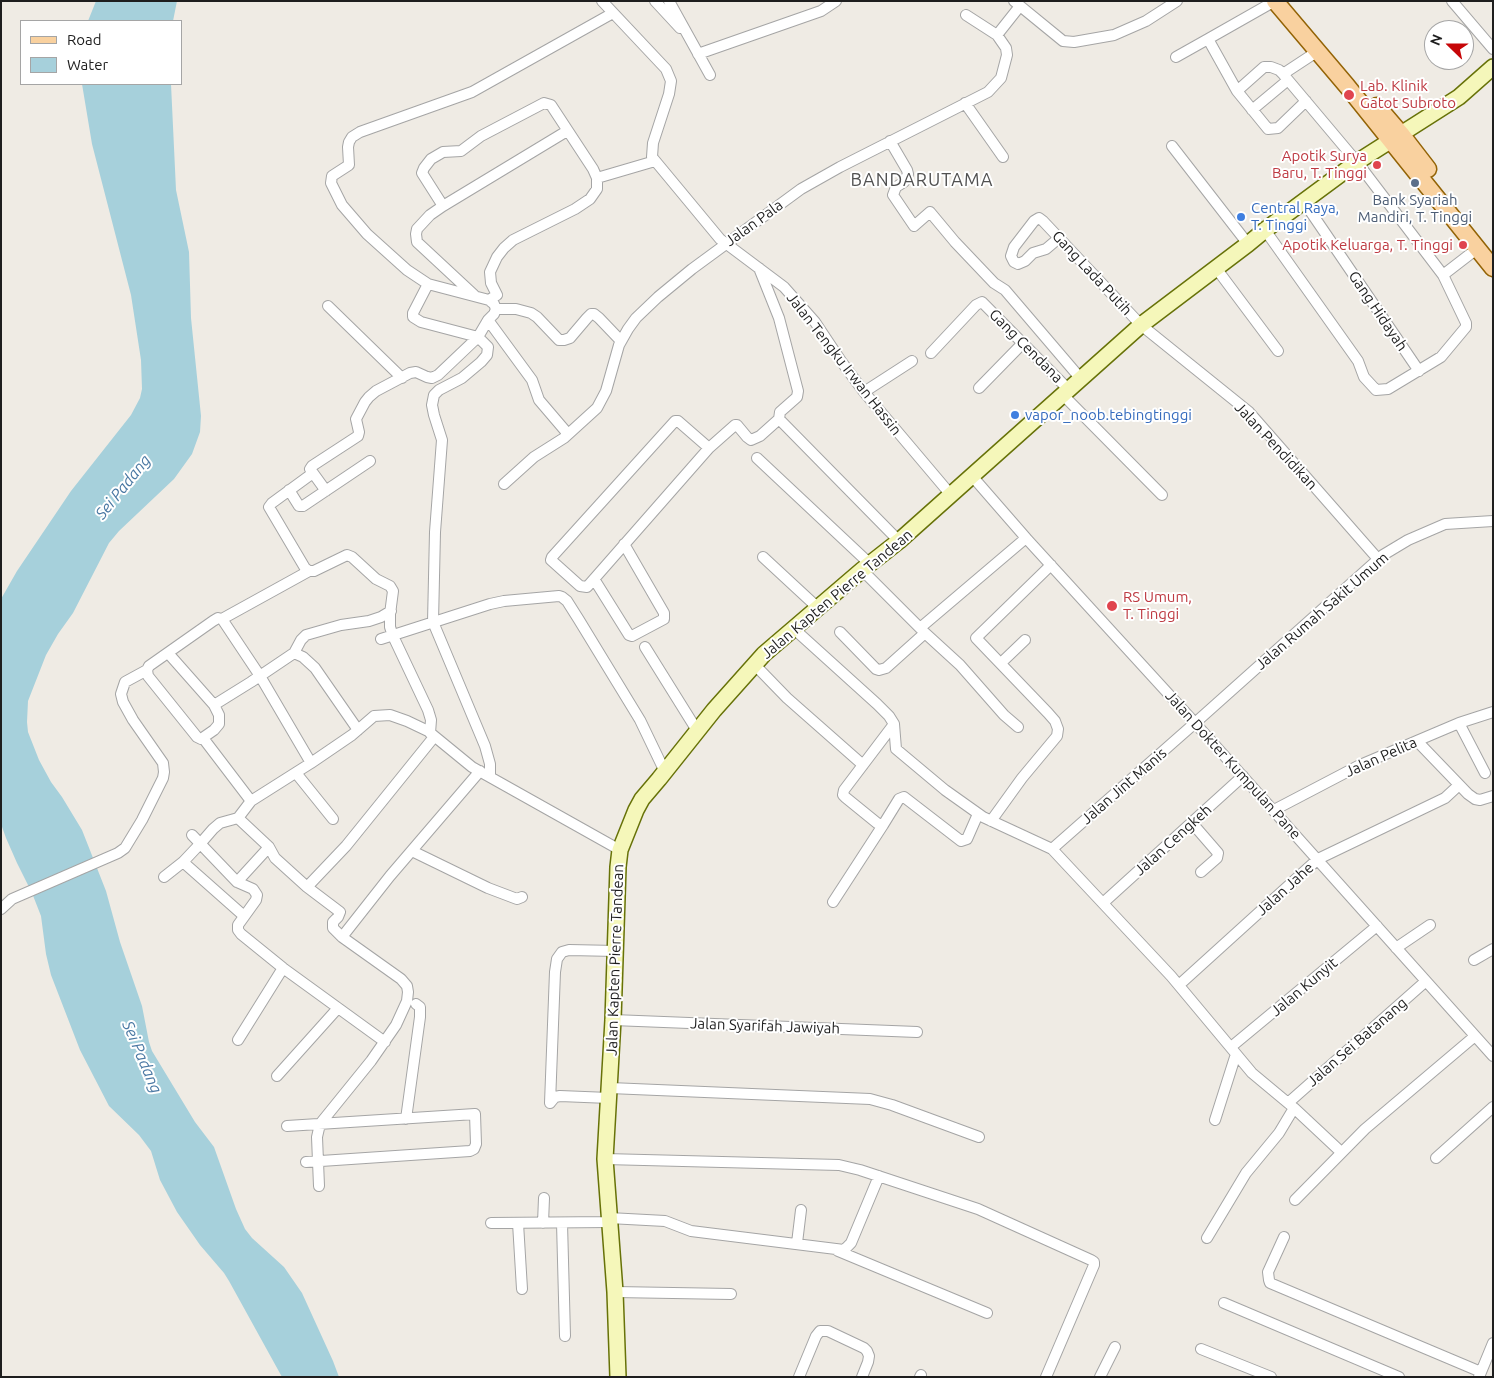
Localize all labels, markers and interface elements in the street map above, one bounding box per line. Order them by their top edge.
legend [20,20,182,85]
north arrow [1424,20,1474,70]
text: Road [67,31,102,48]
text: N [1427,32,1445,48]
text: Water [67,56,108,73]
place label: Lab. Klinik Gatot Subroto [1360,77,1456,112]
marker: Lab. Klinik Gatot Subroto [1342,88,1356,102]
place label: Apotik Surya Baru, T. Tinggi [1272,147,1367,182]
marker: Apotik Surya Baru, T. Tinggi [1371,159,1383,171]
district label: BANDARUTAMA [849,169,995,191]
marker: Bank Syariah Mandiri, T. Tinggi [1409,177,1421,189]
place label: Bank Syariah Mandiri, T. Tinggi [1358,191,1472,226]
street label: Jalan Pala [722,196,786,250]
place label: Central Raya, T. Tinggi [1251,199,1339,234]
marker: Central Raya, T. Tinggi [1235,211,1247,223]
street label: Gang Lada Putih [1048,227,1136,319]
place label: Apotik Keluarga, T. Tinggi [1282,236,1453,254]
marker: Apotik Keluarga, T. Tinggi [1457,239,1469,251]
street label: Gang Hidayah [1345,268,1411,354]
street label: Jalan Tengku Irwan Hassin [783,289,905,439]
street label: Gang Cendana [985,305,1067,387]
street label: Jalan Pendidikan [1231,399,1321,493]
place label: vapor_noob.tebingtinggi [1025,406,1192,424]
marker: vapor_noob.tebingtinggi [1009,409,1021,421]
water label: Sei Padang [91,451,155,523]
street label: Jalan Kapten Pierre Tandean [758,525,916,663]
street label: Jalan Rumah Sakit Umum [1252,548,1392,674]
place label: RS Umum, T. Tinggi [1123,588,1192,623]
marker: RS Umum, T. Tinggi [1105,599,1119,613]
street label: Jalan Dokter Kumpulan Pane [1161,687,1305,843]
street label: Jalan Pelita [1342,733,1420,781]
street label: Jalan Jint Manis [1078,744,1170,828]
street label: Jalan Cengkeh [1131,801,1215,879]
street label: Jalan Jahe [1253,859,1317,919]
street label: Jalan Kapten Pierre Tandean [603,864,627,1056]
street label: Jalan Kunyit [1267,954,1341,1020]
street label: Jalan Sei Batanang [1303,994,1411,1090]
street label: Jalan Syarifah Jawiyah [690,1014,840,1038]
water label: Sei Padang [118,1018,166,1096]

